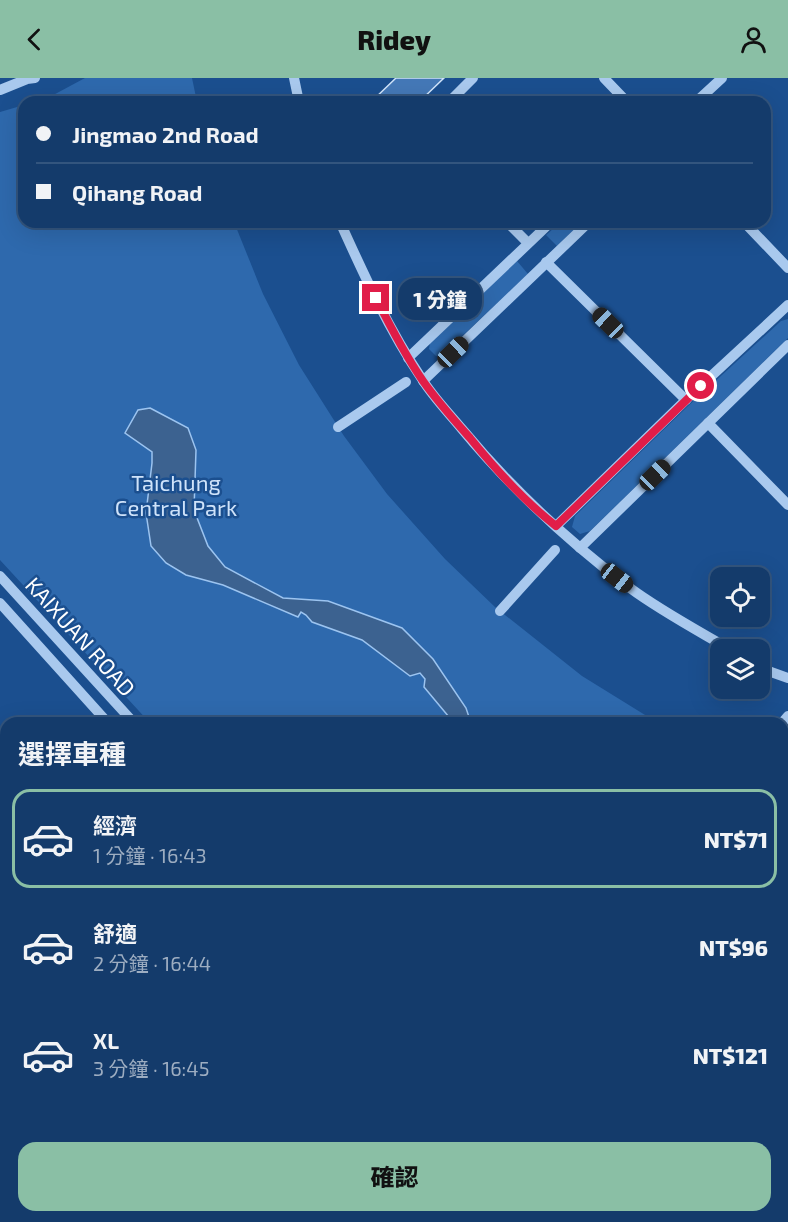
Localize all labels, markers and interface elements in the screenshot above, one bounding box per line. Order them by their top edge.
icon: back [18,23,51,56]
text: Ridey [357,23,431,55]
icon: person [737,23,770,56]
text: Jingmao 2nd Road [72,121,259,147]
text: Qihang Road [72,179,203,205]
callout: 1 分鐘 [397,277,481,319]
route end [362,284,389,311]
text: 1 分鐘 [413,287,467,311]
car [589,304,627,342]
car [434,333,472,371]
route start [687,372,714,399]
car [636,456,674,494]
park label: Taichung Central Park [115,469,237,520]
car [597,560,637,596]
map controls [710,567,770,699]
button: locate [710,567,770,627]
street label: KAIXUAN ROAD [21,571,141,701]
button: layers [710,639,770,699]
text: 選擇車種 [18,737,126,769]
icon: car [21,812,75,866]
text: 經濟 [93,812,137,838]
text: NT$71 [704,826,768,852]
text: 1 分鐘 · 16:43 [93,843,207,867]
icon: car [21,920,75,974]
text: 舒適 [93,920,137,946]
text: NT$96 [699,934,768,960]
text: 2 分鐘 · 16:44 [93,951,211,975]
text: XL [93,1027,119,1053]
icon: car [21,1028,75,1082]
text: NT$121 [693,1042,768,1068]
text: 3 分鐘 · 16:45 [93,1056,209,1080]
button: 確認 [18,1142,771,1211]

